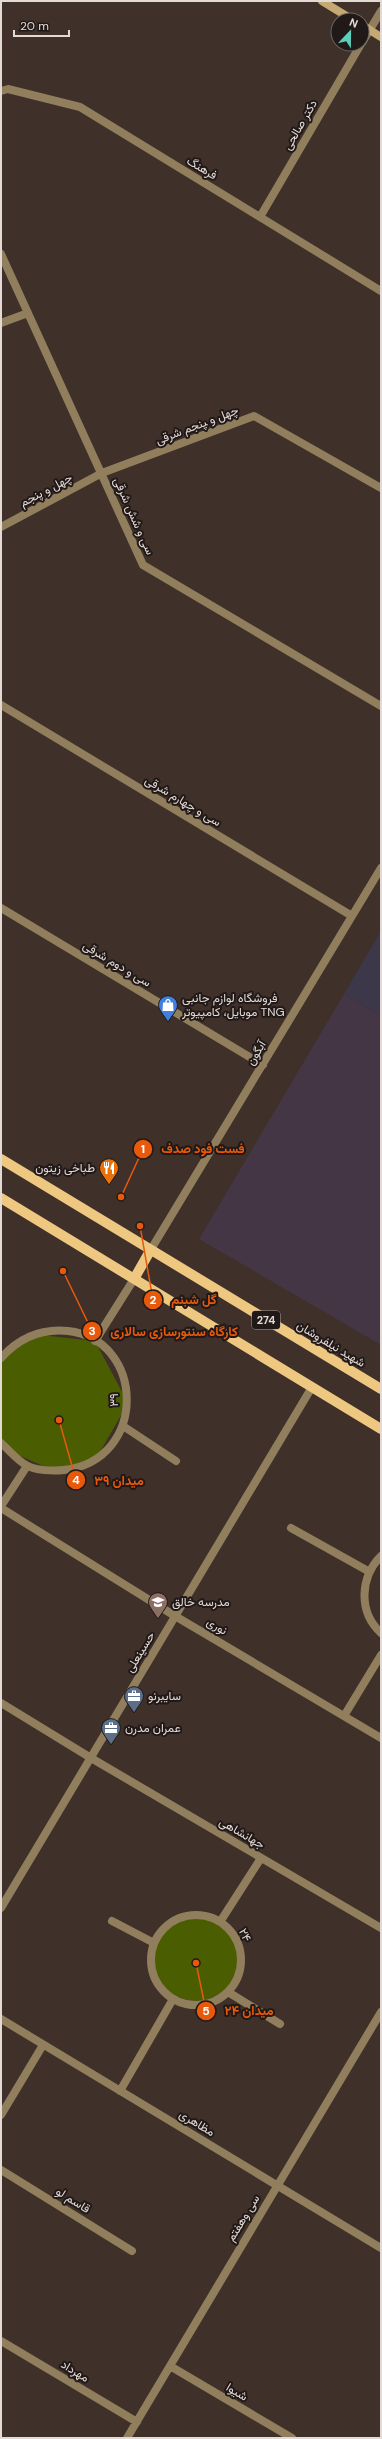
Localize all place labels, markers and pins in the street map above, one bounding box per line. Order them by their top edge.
place label: فروشگاه لوازم جانبی موبایل، کامپيوتر TNG [181,990,285,1020]
shop icon: فروشگاه لوازم جانبی موبایل، کامپيوتر TNG [157,994,179,1022]
callout: فست فود صدف [133,1136,253,1161]
restaurant icon: طباخی زیتون [98,1157,120,1185]
place label: طباخی زیتون [35,1160,95,1176]
callout: گل شبنم [143,1287,225,1312]
callout: کارگاه سنتورسازی سالاری [82,1319,246,1344]
callout: میدان ۳۹ [66,1468,152,1493]
school or university icon: مدرسه خالق [147,1591,169,1619]
place label: مدرسه خالق [172,1594,230,1610]
office icon: سایبرنو [123,1685,145,1713]
place label: سایبرنو [148,1688,181,1704]
office icon: عمران مدرن [100,1717,122,1745]
place label: عمران مدرن [125,1720,181,1736]
callout: میدان ۲۴ [196,1998,281,2023]

